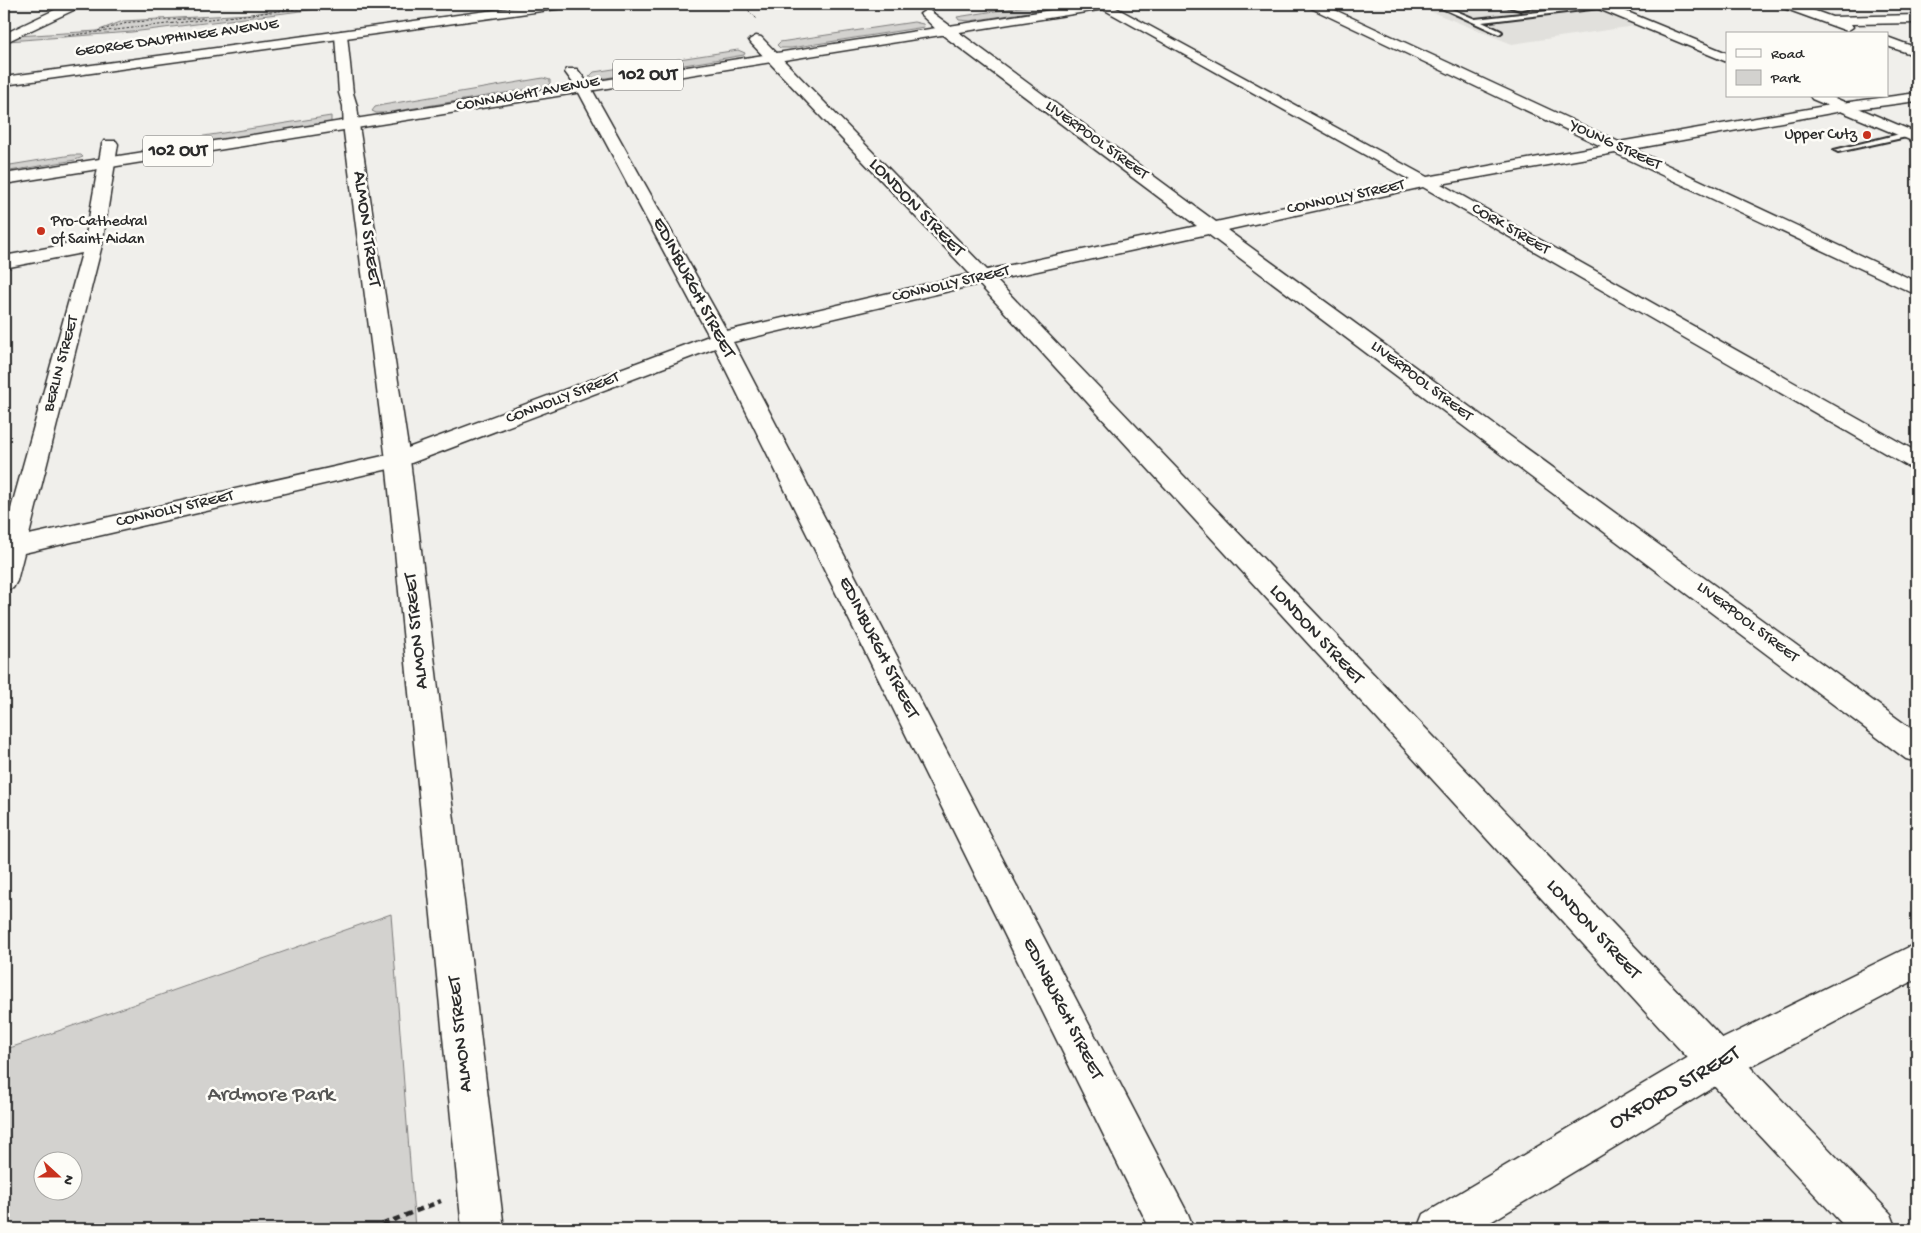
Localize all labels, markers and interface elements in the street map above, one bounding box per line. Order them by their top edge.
street label: GEORGE DAUPHINEE AVENUE [74,15,281,63]
legend [1726,32,1888,98]
text: Road [1771,46,1805,64]
road number: 102 OUT [613,60,683,90]
text: Park [1770,70,1801,88]
street label: CONNAUGHT AVENUE [455,73,602,117]
street label: LIVERPOOL STREET [1041,97,1152,185]
street label: YOUNG STREET [1564,116,1664,176]
place label: Upper Cutz [1785,126,1858,145]
marker: Upper Cutz [1861,129,1873,141]
road number: 102 OUT [143,136,213,166]
street label: LONDON STREET [863,154,969,263]
street label: ALMON STREET [346,170,386,289]
street label: CONNOLLY STREET [1285,176,1407,220]
street label: CORK STREET [1467,200,1553,260]
place label: Pro-Cathedral of Saint Aidan [50,213,147,250]
street label: EDINBURGH STREET [646,214,740,363]
marker: Pro-Cathedral of Saint Aidan [35,225,47,237]
street label: CONNOLLY STREET [890,262,1012,308]
street label: BERLIN STREET [40,313,84,415]
street label: LIVERPOOL STREET [1366,337,1476,427]
street label: CONNOLLY STREET [504,368,623,429]
street label: CONNOLLY STREET [114,487,236,533]
street label: ALMON STREET [399,571,435,690]
street label: EDINBURGH STREET [832,573,924,723]
street label: LIVERPOOL STREET [1692,578,1802,668]
street label: LONDON STREET [1264,580,1369,690]
street label: LONDON STREET [1541,875,1646,985]
street label: EDINBURGH STREET [1016,934,1108,1084]
street label: ALMON STREET [443,974,479,1093]
street label: OXFORD STREET [1605,1040,1746,1137]
park label: Ardmore Park [208,1083,337,1109]
north arrow [32,1150,82,1200]
text: N [58,1172,77,1187]

